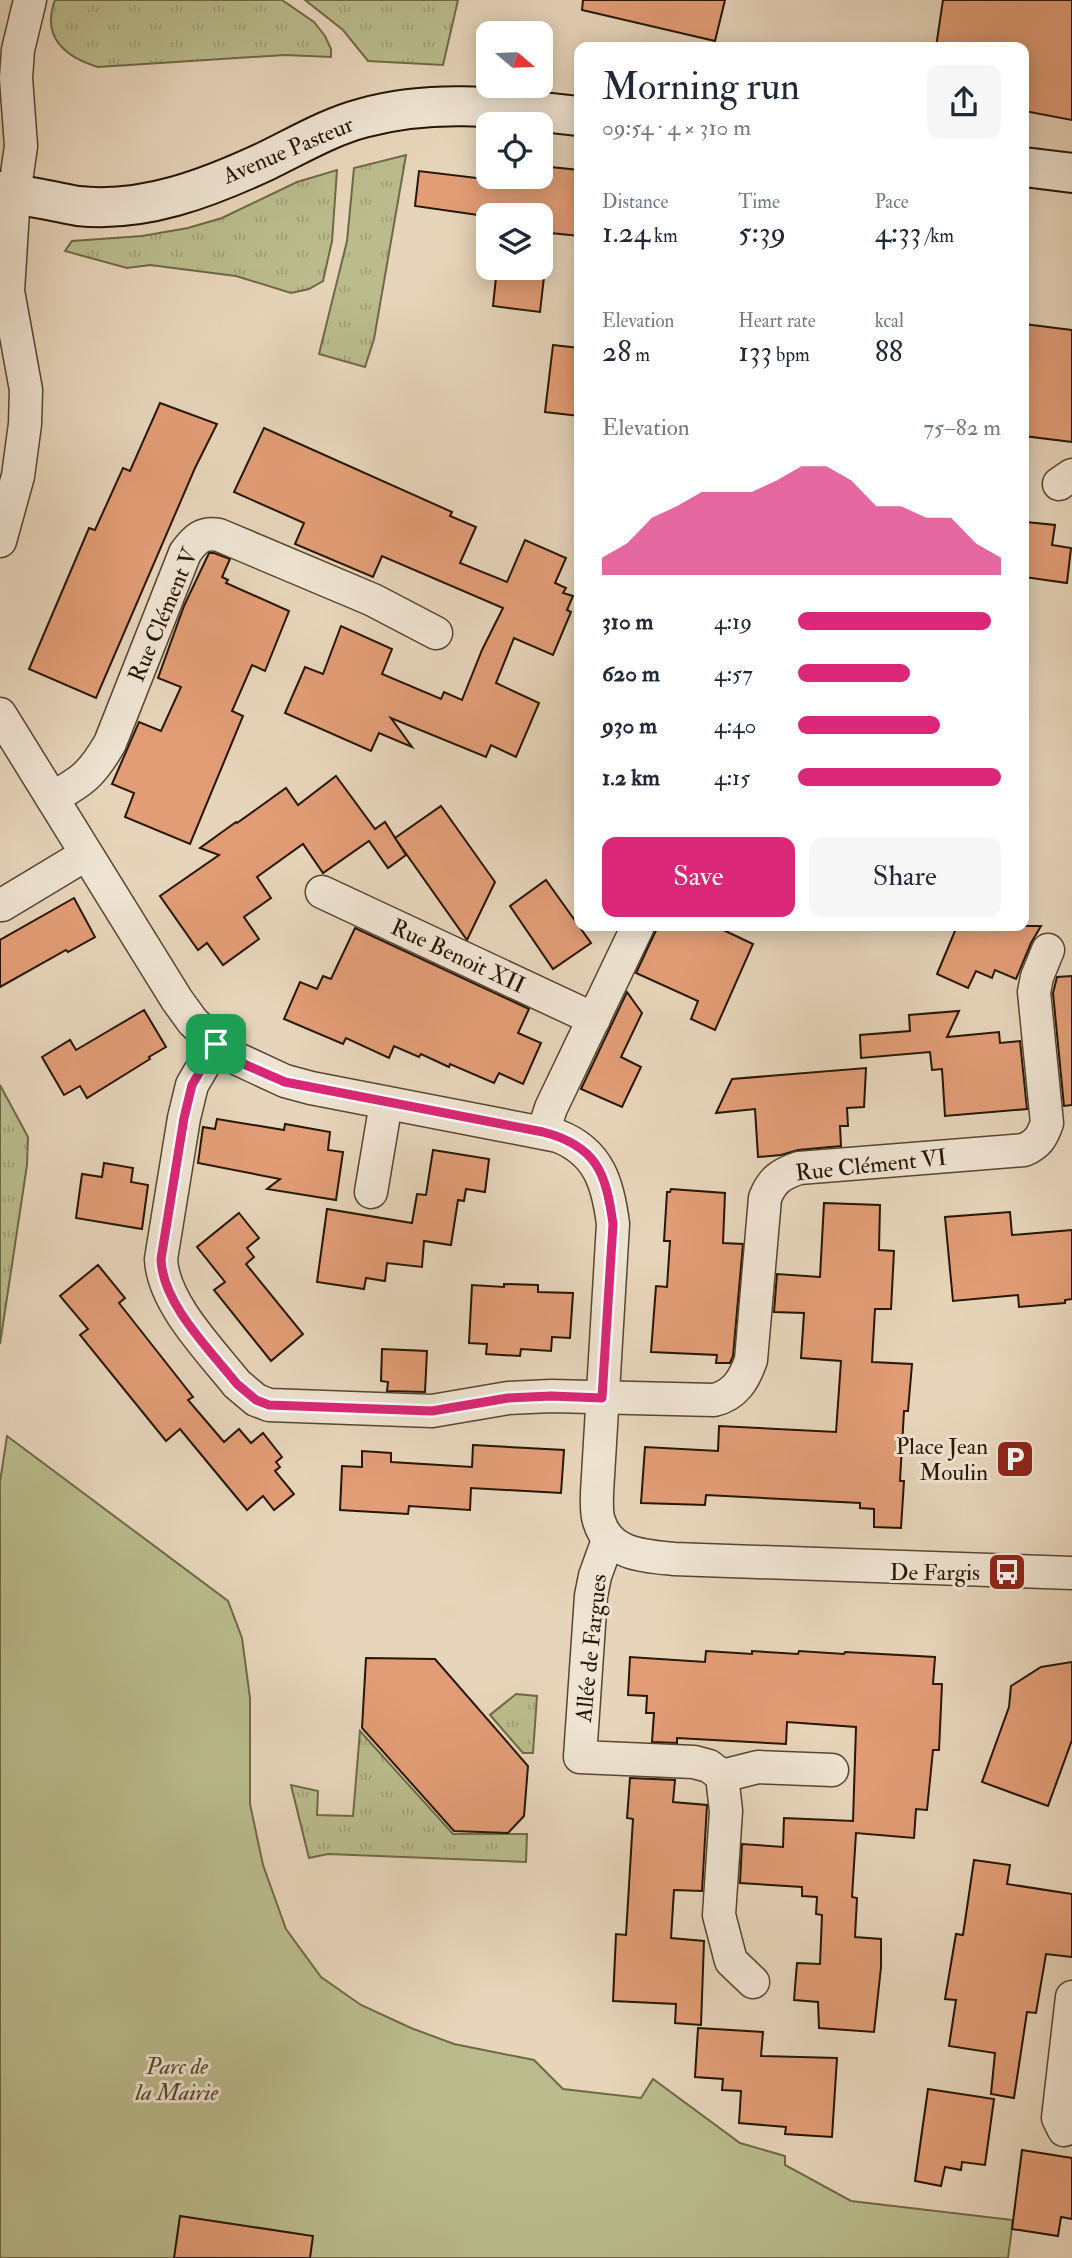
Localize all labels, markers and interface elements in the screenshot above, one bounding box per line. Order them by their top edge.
north arrow [476,21,553,98]
map controls [476,21,553,280]
text: Morning run [602,63,800,111]
button: share [927,65,1001,139]
street label: Avenue Pasteur [217,109,358,191]
button: locate [476,112,553,189]
text: 09:54 · 4 × 310 m [602,113,751,142]
text: Distance [602,190,668,214]
text: Time [738,190,780,214]
text: Pace [875,190,909,214]
button: layers [476,203,553,280]
text: 1.24 [602,214,650,251]
text: 5:39 [738,214,786,251]
text: 4:33 [875,214,921,251]
text: km [650,224,678,248]
text: /km [921,224,954,248]
text: Elevation [602,309,674,333]
text: Heart rate [738,309,816,333]
text: kcal [875,309,904,333]
text: 28 [602,333,631,370]
text: 133 [738,333,772,370]
text: 88 [875,333,903,370]
text: m [631,343,650,367]
text: bpm [772,343,810,367]
text: Elevation [602,413,690,442]
text: 75–82 m [924,413,1001,442]
street label: Rue Clément V [122,543,204,686]
text: 310 m [602,607,653,636]
text: 4:19 [714,607,752,636]
text: 620 m [602,659,660,688]
text: 4:57 [714,659,753,688]
text: 930 m [602,711,657,740]
text: 4:40 [714,711,756,740]
text: 1.2 km [602,763,660,792]
text: 4:15 [714,763,750,792]
button: Save [602,837,795,917]
button: Share [809,837,1001,917]
street label: Rue Benoit XII [386,912,530,1000]
pin [186,1014,246,1074]
icon: arrive [197,1025,235,1063]
street label: Rue Clément VI [794,1143,948,1187]
place label: Place Jean Moulin [896,1432,988,1487]
parking icon: Place Jean Moulin [994,1438,1036,1480]
bus stop icon: De Fargis [986,1551,1028,1593]
place label: De Fargis [890,1558,980,1587]
street label: Allée de Fargues [569,1572,613,1725]
park label: Parc de la Mairie [135,2052,219,2107]

